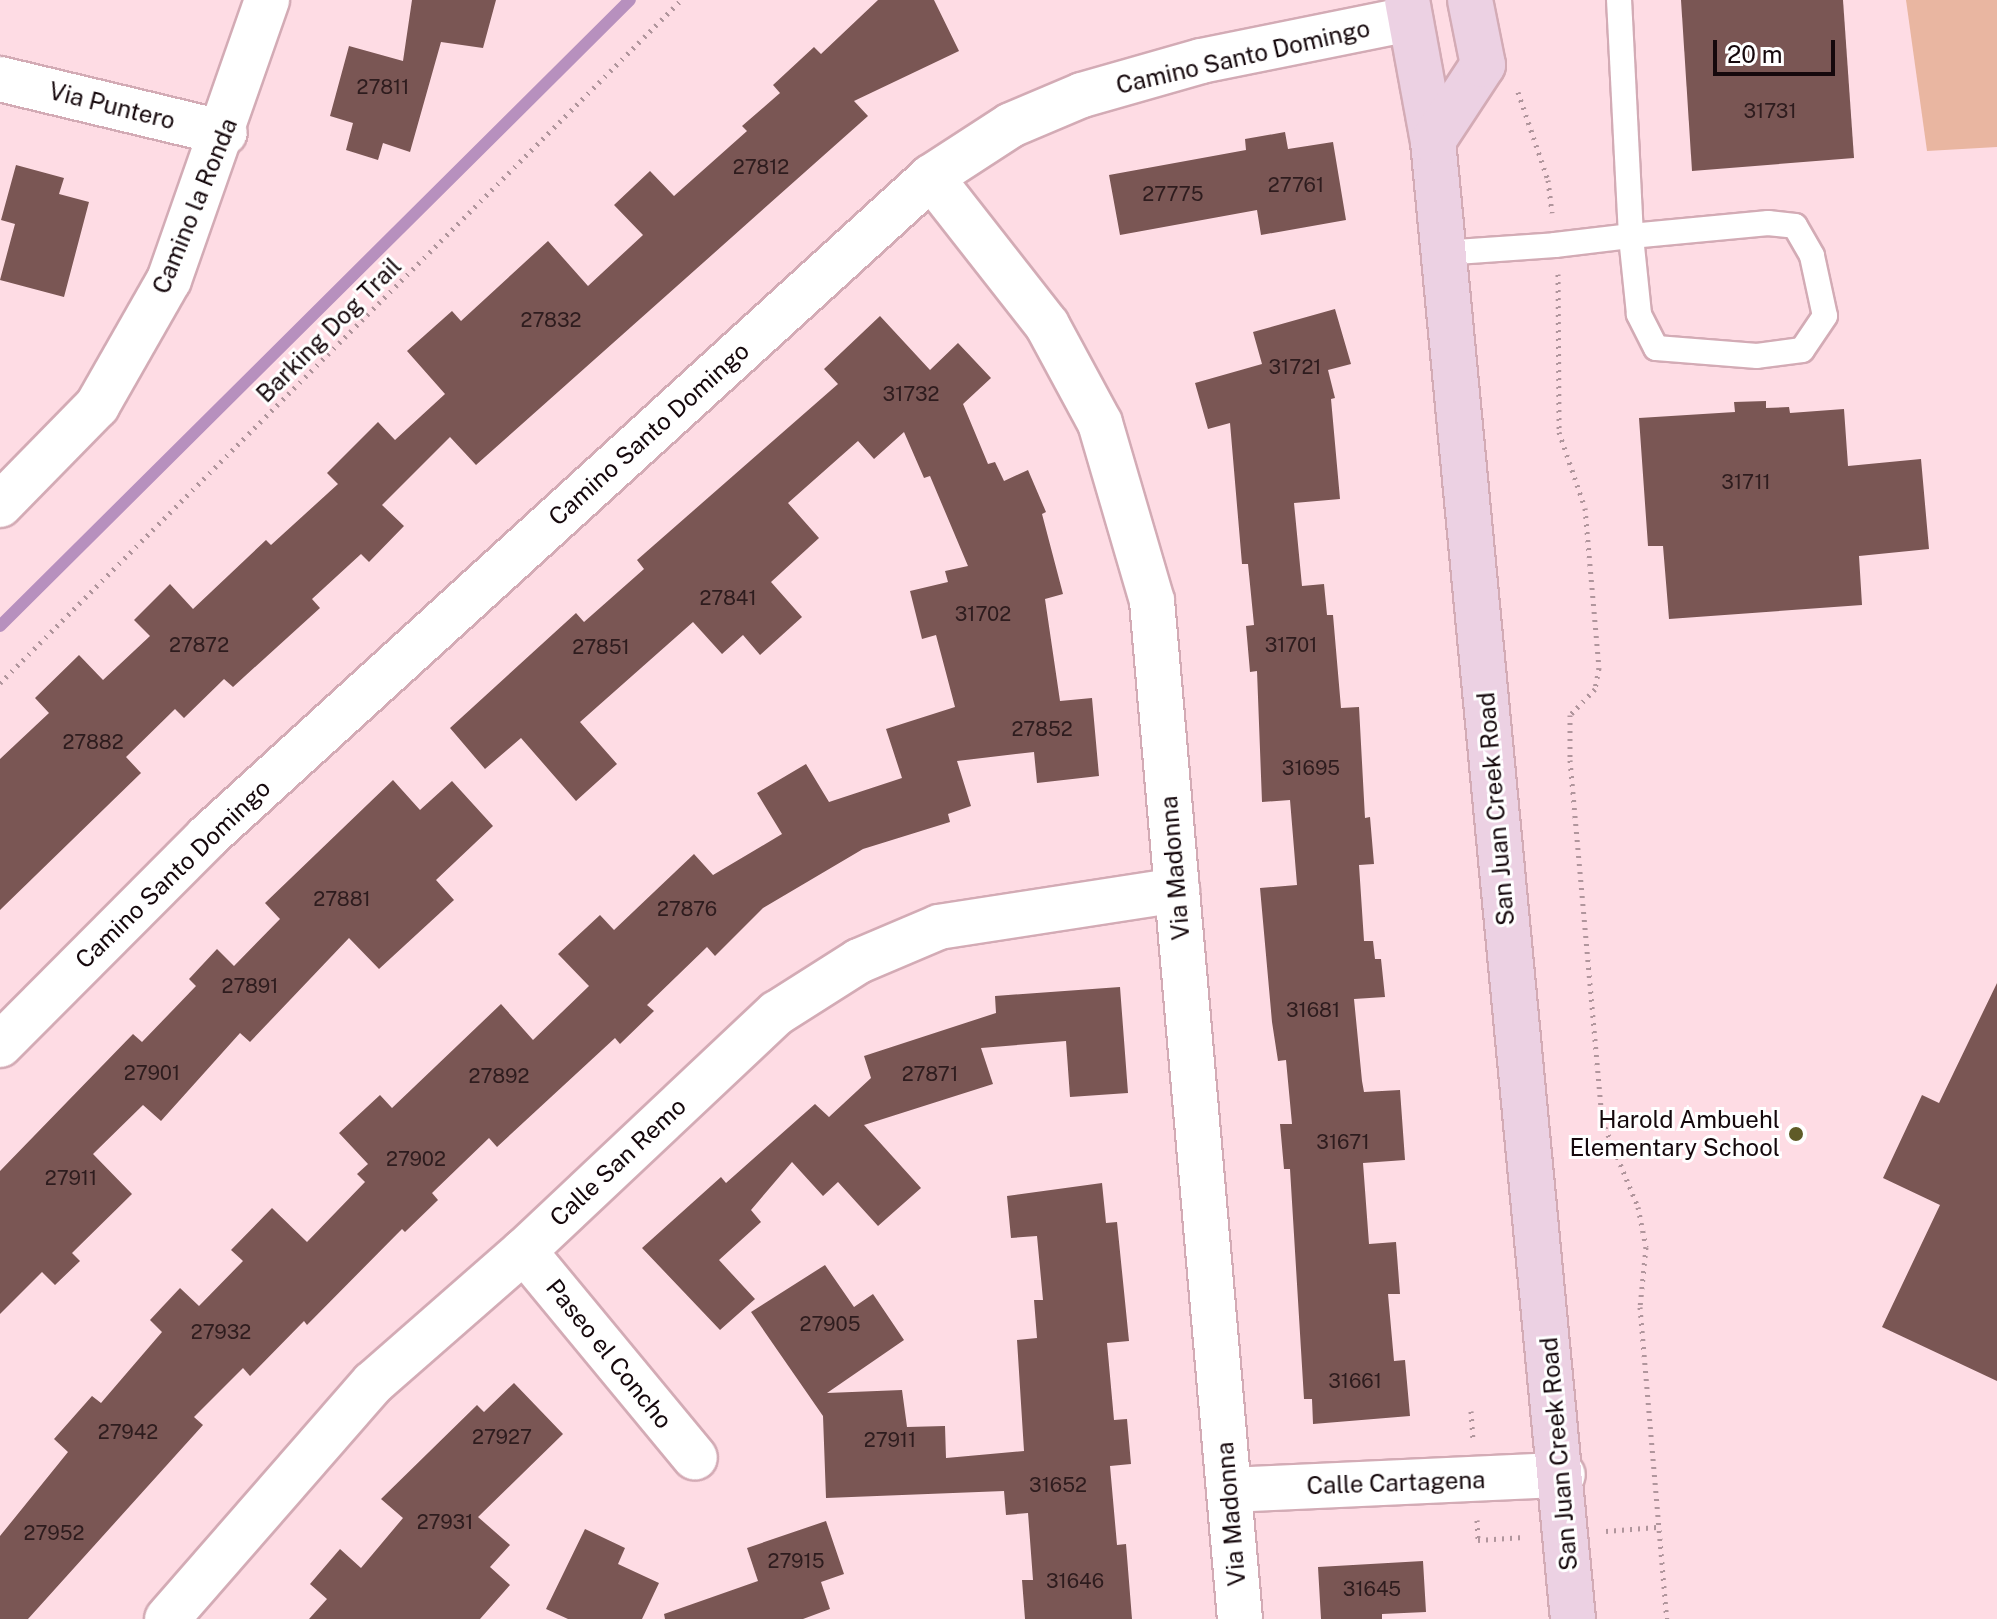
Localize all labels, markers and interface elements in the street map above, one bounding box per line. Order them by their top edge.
street label: Camino Santo Domingo [1113,14,1373,100]
scale bar [1717,24,1839,74]
text: 20 m [1727,40,1783,68]
house number: 27811 [357,75,409,99]
street label: Via Puntero [46,76,178,136]
house number: 31731 [1743,99,1797,123]
street label: Camino la Ronda [147,114,243,298]
house number: 27812 [733,155,789,179]
house number: 27761 [1268,173,1324,197]
house number: 27775 [1142,182,1204,206]
street label: Barking Dog Trail [251,252,407,408]
house number: 27832 [521,308,581,332]
street label: Camino Santo Domingo [543,336,755,532]
house number: 31721 [1269,355,1321,379]
house number: 31732 [883,382,939,406]
house number: 31711 [1721,470,1771,494]
house number: 27841 [699,586,757,610]
house number: 31702 [955,602,1011,626]
house number: 27872 [169,633,229,657]
house number: 31701 [1265,633,1317,657]
house number: 27851 [572,635,630,659]
street label: San Juan Creek Road [1471,691,1521,927]
house number: 27852 [1011,717,1073,741]
house number: 27882 [62,730,124,754]
house number: 31695 [1282,756,1340,780]
street label: Camino Santo Domingo [70,773,276,975]
street label: Via Madonna [1154,795,1196,941]
house number: 27881 [313,887,371,911]
house number: 27876 [657,897,717,921]
house number: 27891 [222,974,278,998]
house number: 31681 [1286,998,1340,1022]
house number: 27901 [124,1061,180,1085]
house number: 27871 [902,1062,958,1086]
house number: 27892 [469,1064,529,1088]
street label: Calle San Remo [544,1092,692,1232]
place label: Harold Ambuehl Elementary School [1569,1106,1780,1162]
marker: Harold Ambuehl Elementary School [1787,1125,1805,1143]
house number: 31671 [1316,1130,1370,1154]
house number: 27902 [386,1147,446,1171]
house number: 27911 [45,1166,97,1190]
street label: Paseo el Concho [540,1273,678,1435]
house number: 27905 [800,1312,860,1336]
house number: 27932 [191,1320,251,1344]
street label: San Juan Creek Road [1534,1336,1584,1572]
house number: 31661 [1328,1369,1382,1393]
house number: 27942 [98,1420,158,1444]
house number: 27927 [472,1425,532,1449]
house number: 27911 [864,1428,916,1452]
street label: Via Madonna [1210,1441,1252,1587]
street label: Calle Cartagena [1306,1465,1486,1501]
house number: 31652 [1029,1473,1087,1497]
house number: 27931 [417,1510,473,1534]
house number: 27952 [24,1521,84,1545]
house number: 27915 [768,1549,824,1573]
house number: 31646 [1046,1569,1104,1593]
house number: 31645 [1343,1577,1401,1601]

